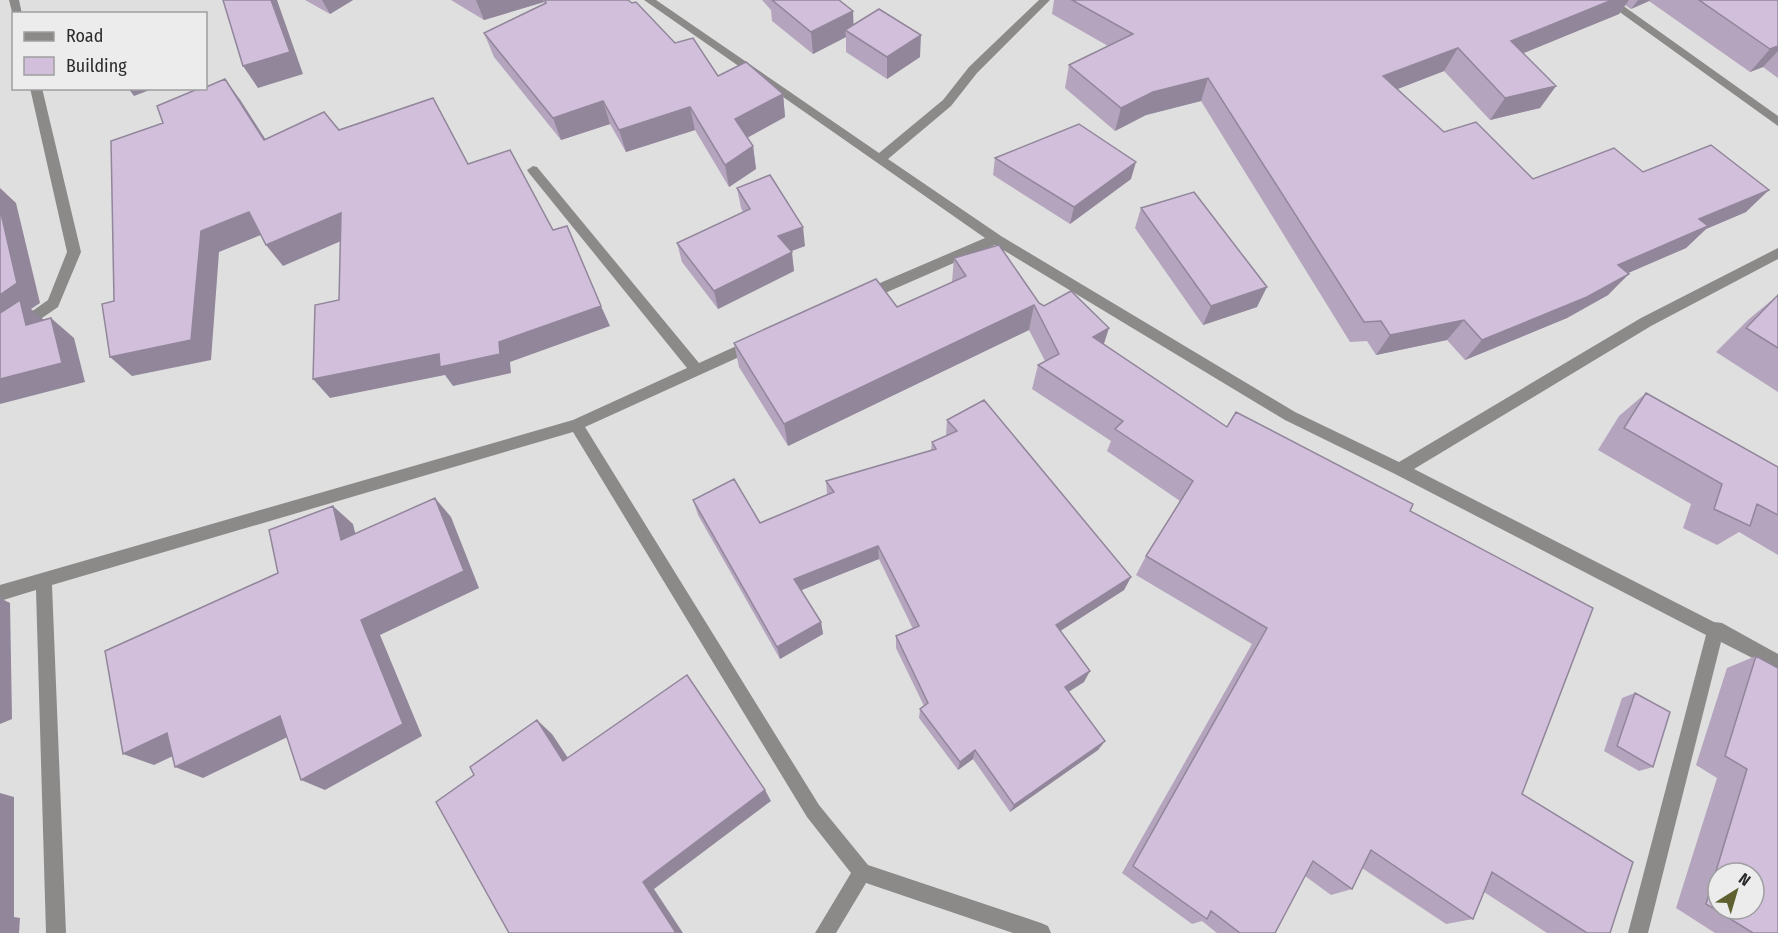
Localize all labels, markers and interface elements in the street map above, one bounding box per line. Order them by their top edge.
legend [12,12,207,90]
text: Road [66,25,103,47]
text: Building [66,55,127,77]
north arrow [1706,861,1766,921]
text: N [1735,869,1754,890]

